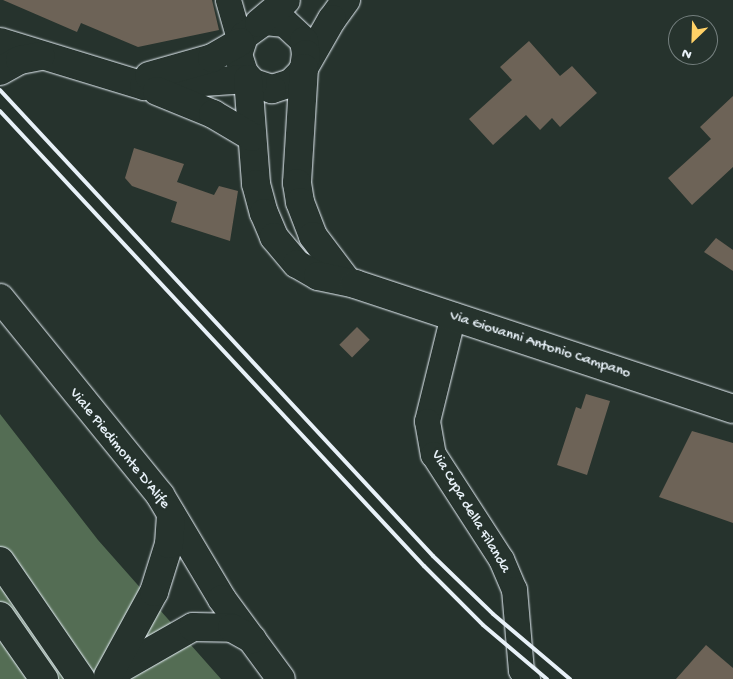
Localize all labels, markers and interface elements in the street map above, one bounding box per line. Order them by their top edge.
north arrow [668,15,718,65]
text: N [679,44,695,63]
street label: Via Giovanni Antonio Campano [447,307,633,383]
street label: Viale Piedimonte D'Alife [65,385,173,513]
street label: Via Cupa della Filanda [426,447,514,577]

